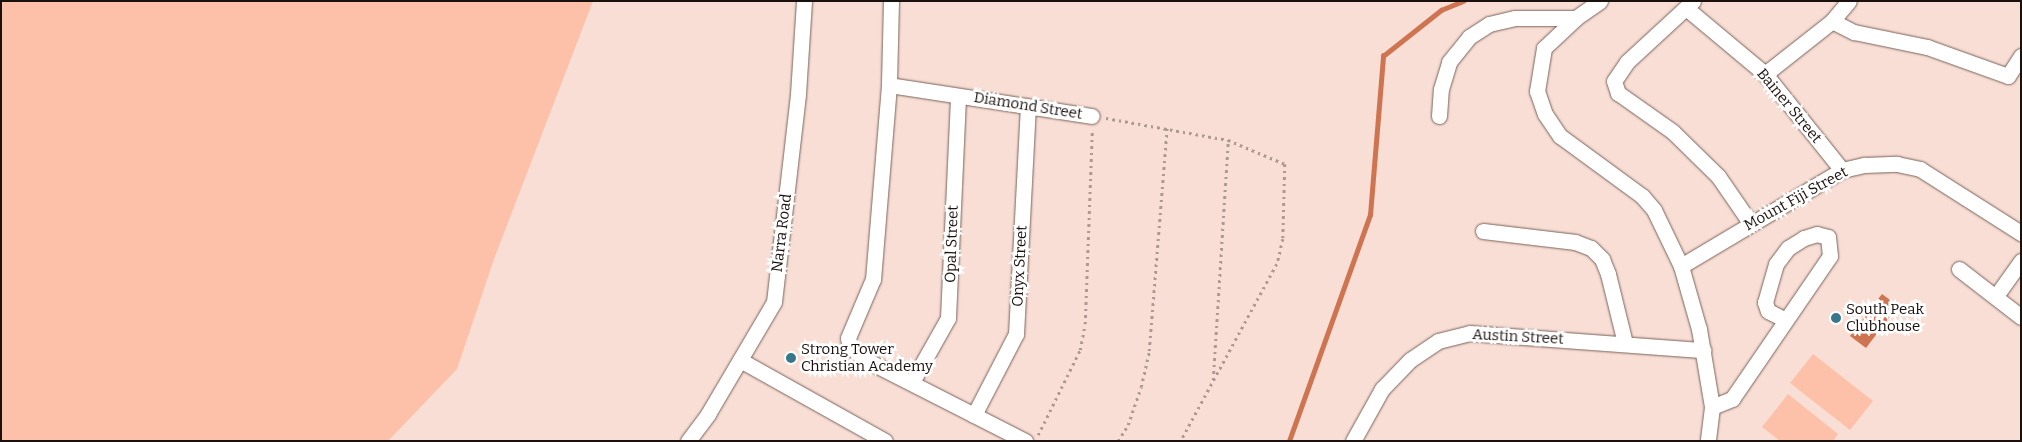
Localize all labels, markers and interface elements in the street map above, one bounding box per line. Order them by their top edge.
street label: Bainer Street [1753,65,1825,147]
street label: Diamond Street [972,89,1084,123]
street label: Mount Fiji Street [1741,163,1851,235]
street label: Narra Road [768,193,796,273]
street label: Opal Street [942,205,962,283]
street label: Onyx Street [1009,225,1031,307]
place label: South Peak Clubhouse [1846,300,1924,335]
marker: South Peak Clubhouse [1830,312,1842,324]
street label: Austin Street [1472,326,1564,348]
place label: Strong Tower Christian Academy [801,340,933,375]
marker: Strong Tower Christian Academy [785,352,797,364]

